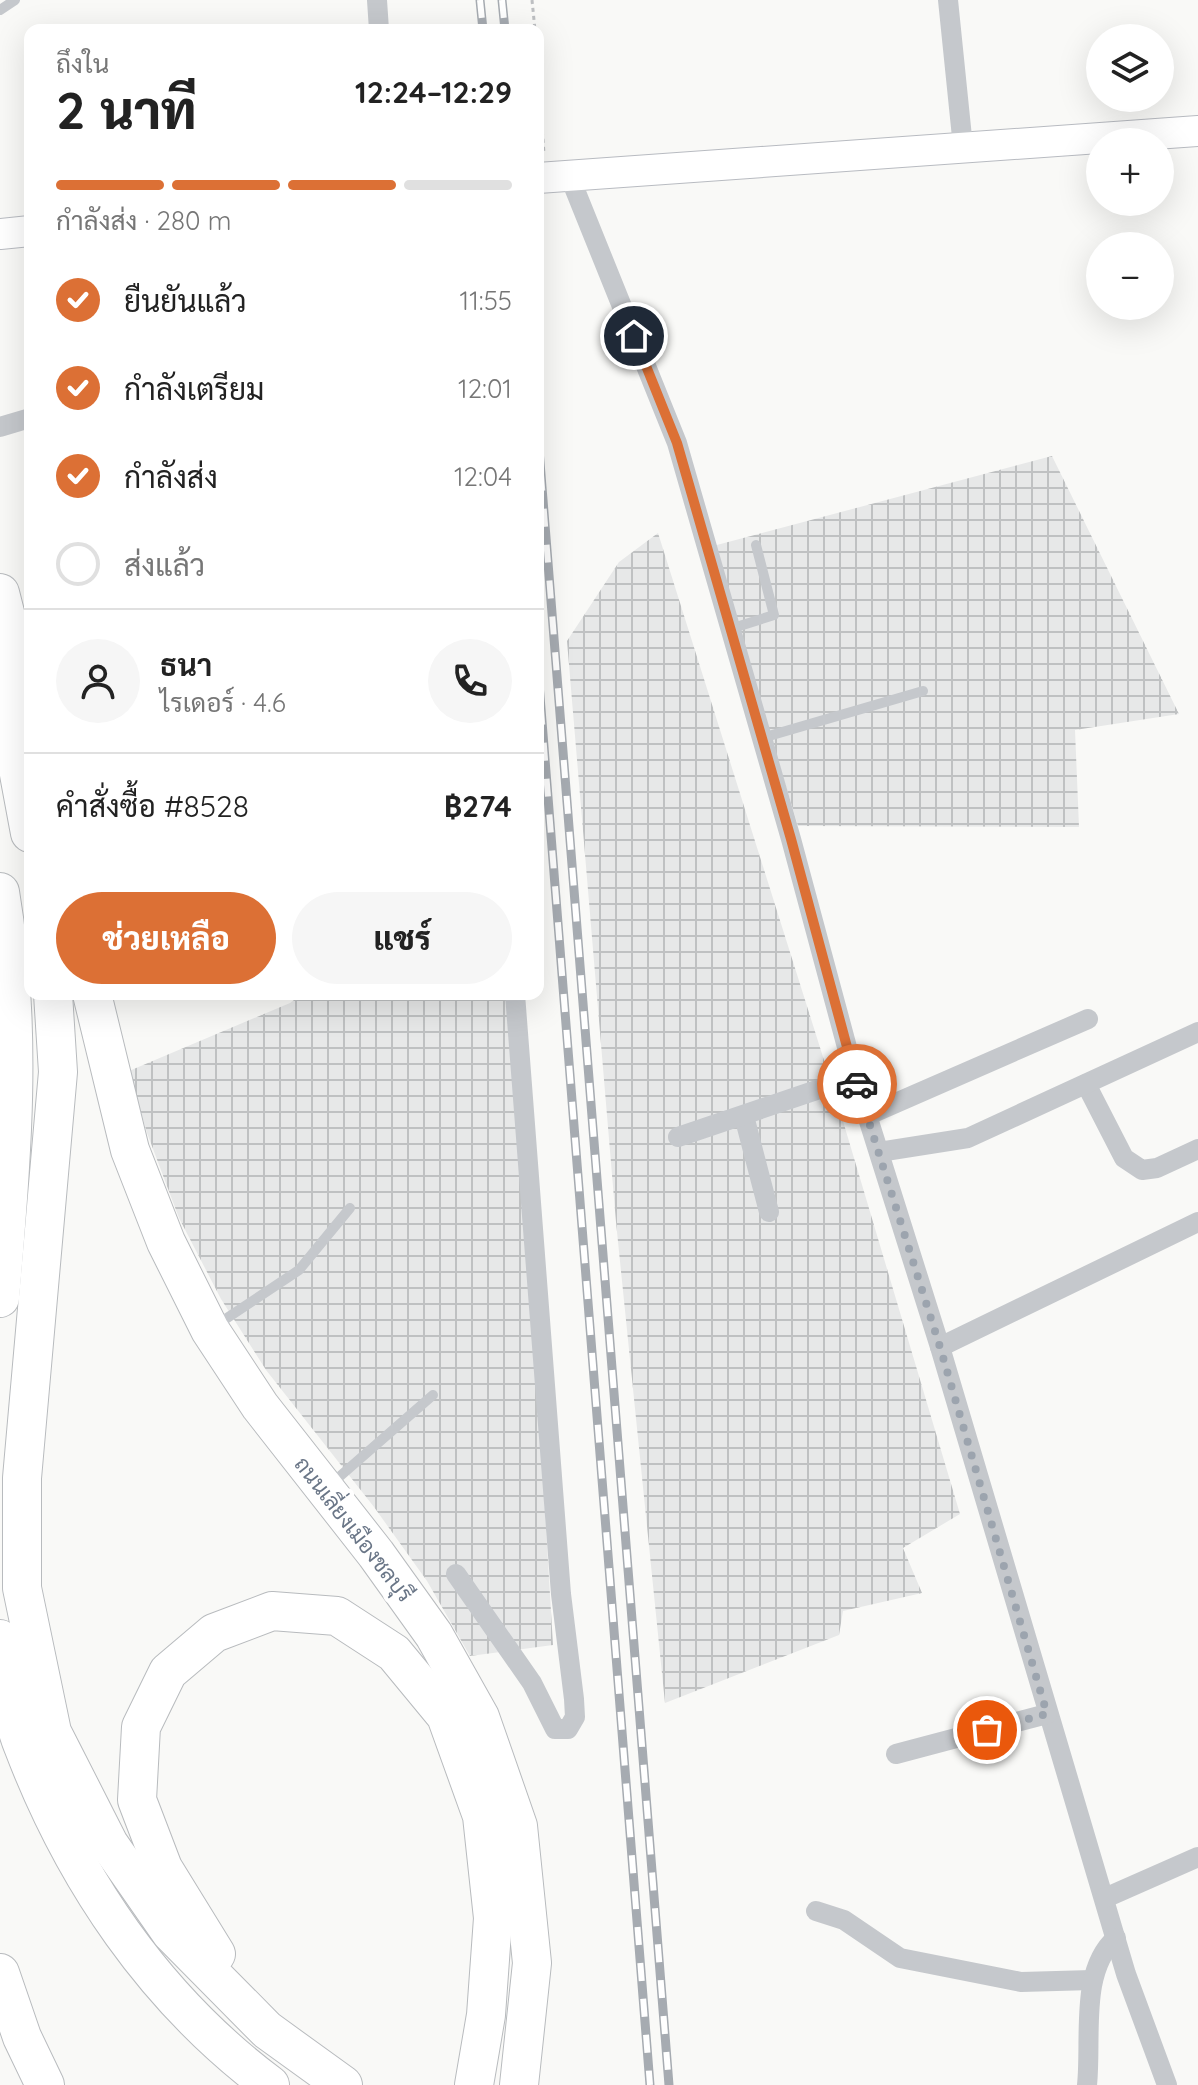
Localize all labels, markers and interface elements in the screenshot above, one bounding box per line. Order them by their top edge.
map controls [1086,24,1174,320]
button: layers [1086,24,1174,112]
text: ถึงใน [56,47,109,80]
text: 12:24–12:29 [355,73,512,111]
text: 2 นาที [56,77,197,142]
button: + [1086,128,1174,216]
text: กำลังส่ง · 280 m [56,204,231,237]
button: − [1086,232,1174,320]
icon: check [56,278,100,322]
text: ยืนยันแล้ว [124,282,247,320]
text: 11:55 [460,284,512,317]
pin [600,302,668,370]
icon: home [612,314,656,358]
icon: check [56,366,100,410]
text: กำลังเตรียม [124,370,264,408]
text: 12:01 [458,372,512,405]
icon: check [56,454,100,498]
text: กำลังส่ง [124,458,218,496]
text: 12:04 [454,460,512,493]
text: ส่งแล้ว [124,546,205,584]
button: person [56,639,140,723]
button: phone [428,639,512,723]
text: ธนา [160,646,212,684]
text: ไรเดอร์ · 4.6 [160,686,286,719]
text: คำสั่งซื้อ #8528 [56,787,249,825]
text: ฿274 [444,787,512,825]
button: ช่วยเหลือ [56,892,276,984]
button: แชร์ [292,892,512,984]
courier [817,1044,897,1124]
icon: car [835,1062,879,1106]
street label: ถนนเลี่ยงเมืองชลบุรี [287,1448,423,1609]
pin [953,1696,1021,1764]
icon: bag [965,1708,1009,1752]

